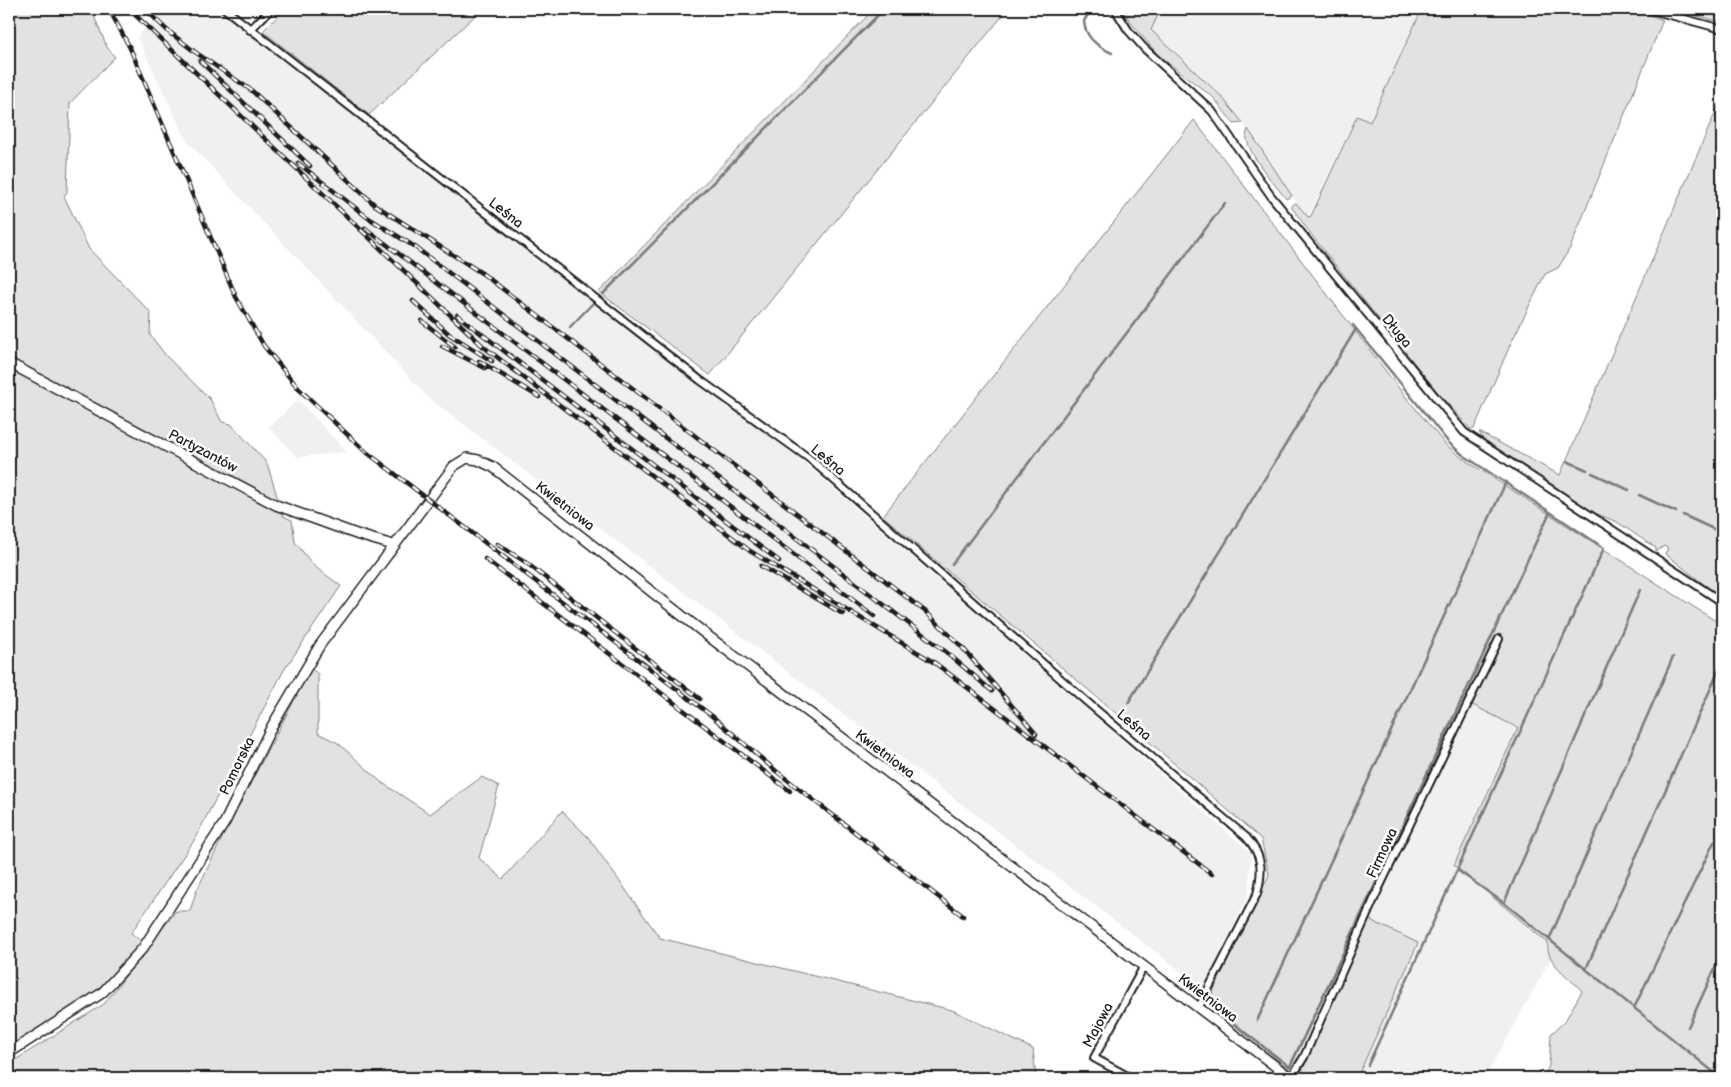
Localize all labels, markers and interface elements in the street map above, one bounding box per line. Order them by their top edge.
street label: Leśna [485,194,527,232]
street label: Długa [1378,311,1416,351]
street label: Partyzantów [166,426,241,477]
street label: Leśna [807,441,849,479]
street label: Kwietniowa [532,478,598,534]
street label: Leśna [1113,706,1155,744]
street label: Kwietniowa [852,726,918,782]
street label: Pomorska [216,734,258,798]
street label: Firmowa [1363,825,1401,881]
street label: Kwietniowa [1175,970,1241,1026]
street label: Majowa [1079,1000,1117,1050]

